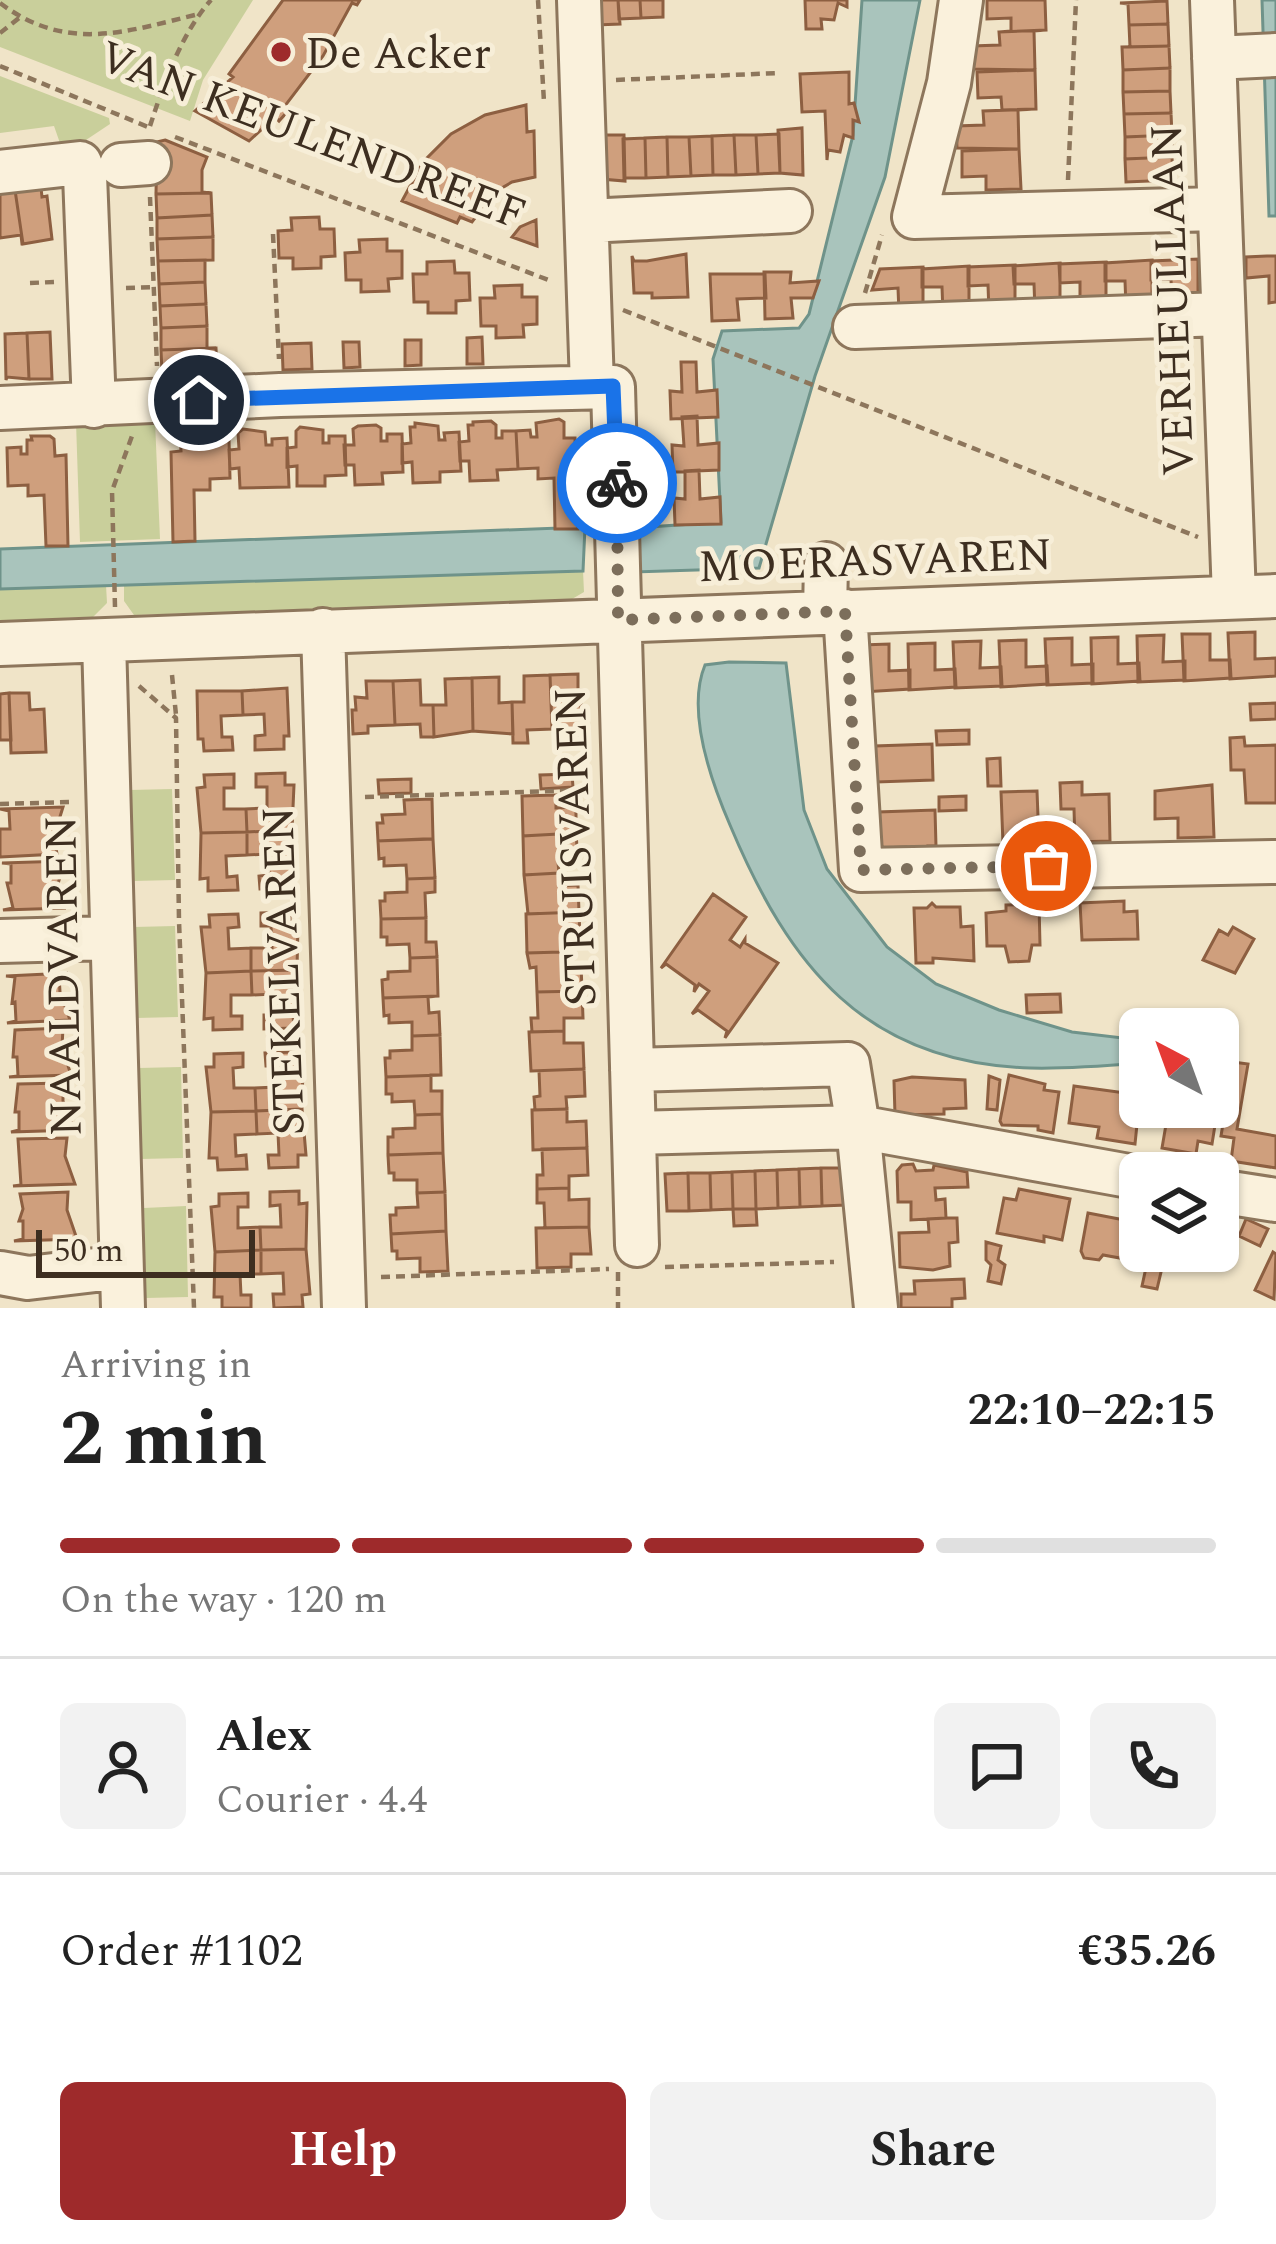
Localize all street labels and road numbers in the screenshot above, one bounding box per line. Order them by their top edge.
street label: VAN KEULENDREEF [89,23,536,250]
street label: VERHEULLAAN [1133,122,1214,477]
street label: MOERASVAREN [697,521,1053,602]
street label: STRUISVAREN [536,686,617,1008]
street label: STEKELVAREN [244,805,325,1137]
street label: NAALDVAREN [27,815,102,1137]

